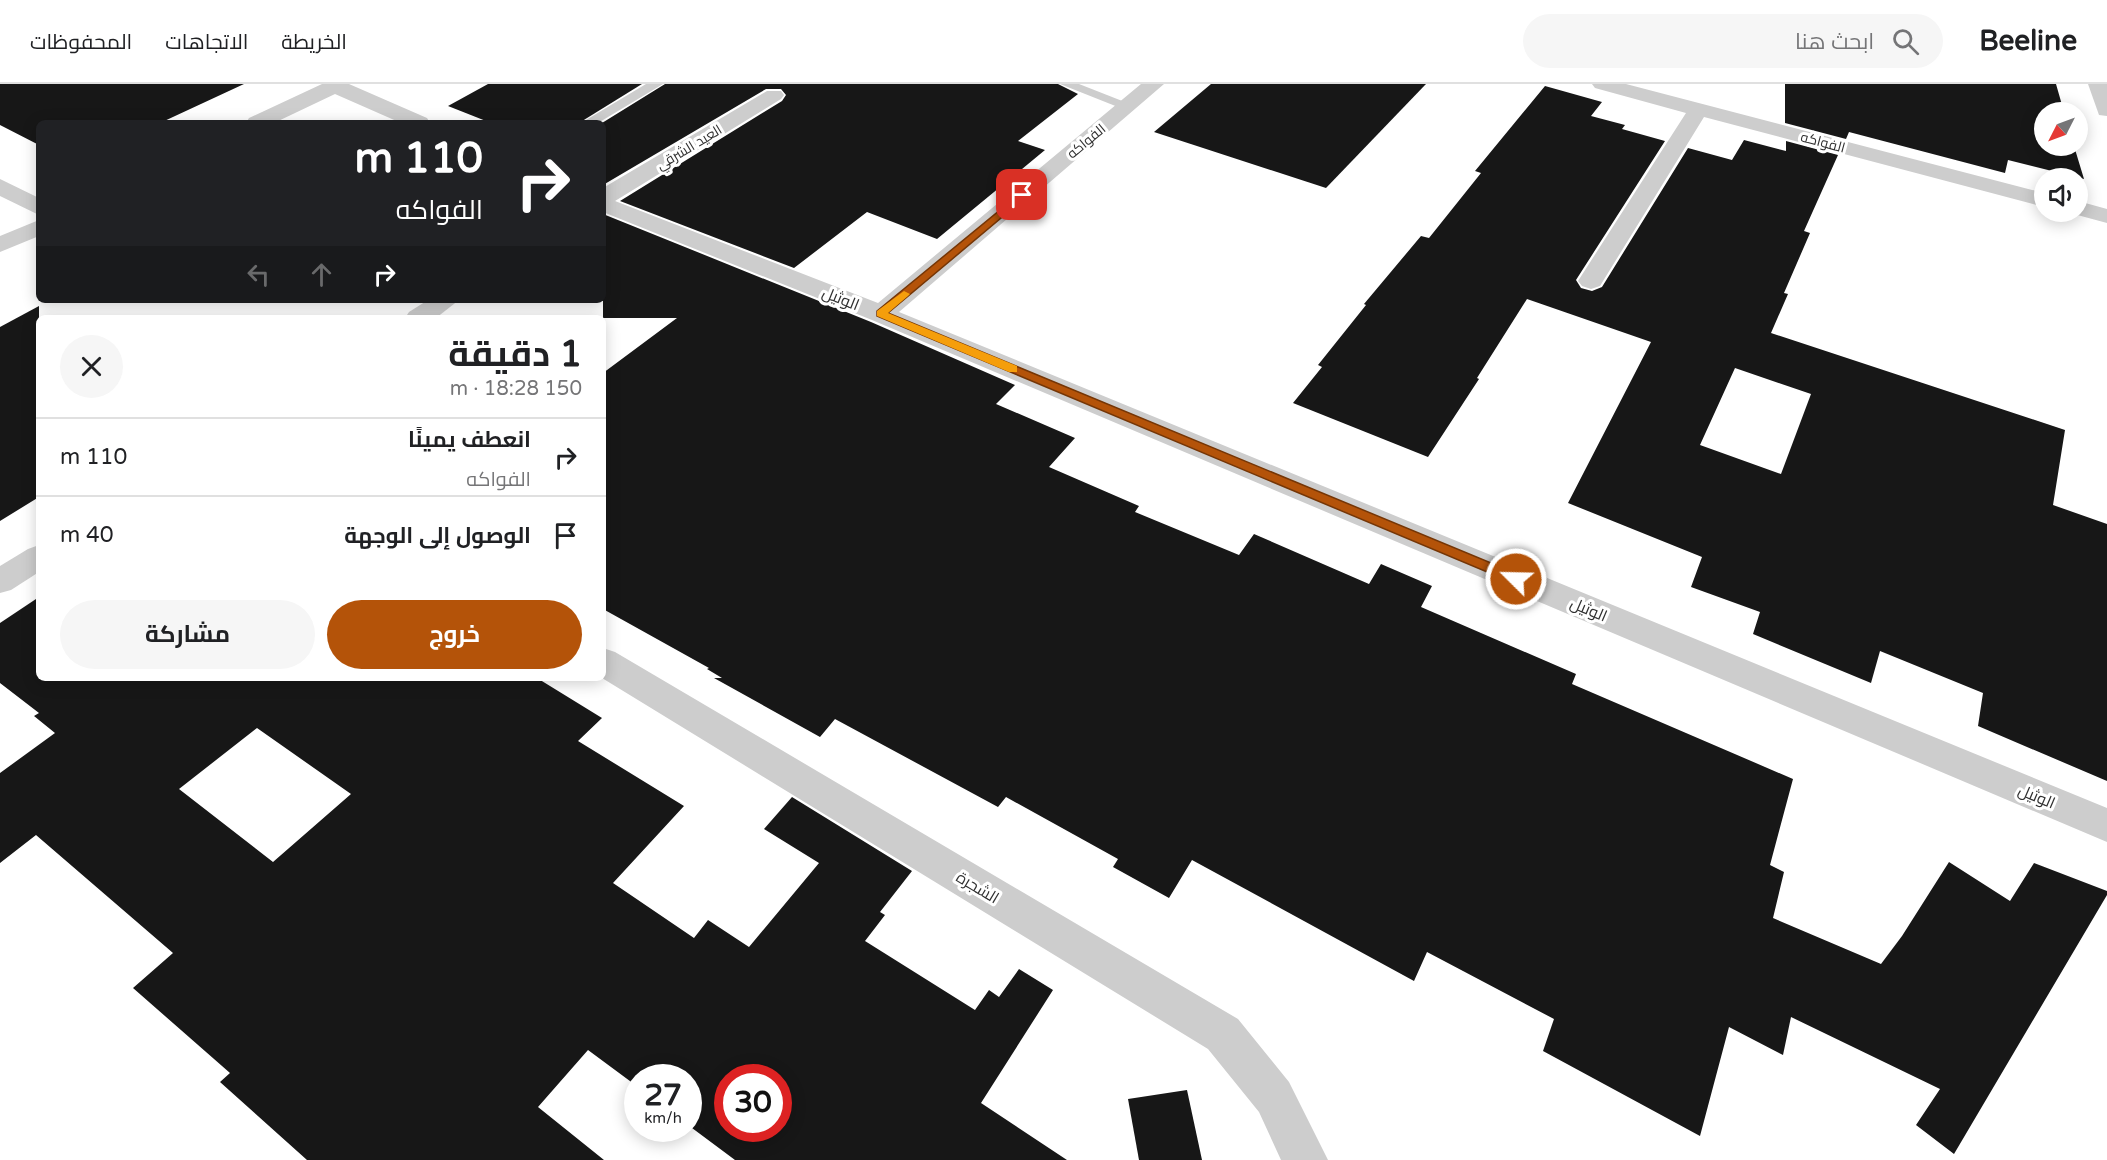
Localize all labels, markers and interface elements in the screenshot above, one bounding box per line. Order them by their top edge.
search box [1523,14,1943,68]
text: Beeline [1979,24,2077,58]
icon: search [1889,25,1922,58]
text: ابحث هنا [1795,29,1874,55]
text: المحفوظات [30,30,132,55]
text: الاتجاهات [165,30,248,55]
text: الخريطة [281,30,347,55]
north arrow [2034,102,2088,156]
map controls [2034,102,2088,222]
street label: الفواكه [1064,120,1109,162]
street label: العيد الشرقي [653,121,727,176]
street label: الفواكه [1799,128,1847,157]
text: 110 m [354,133,483,184]
icon: right [504,144,582,222]
button: sound [2034,168,2088,222]
pin [996,169,1047,220]
icon: arrive [1005,178,1038,211]
text: الفواكه [396,194,483,227]
icon: left [242,258,275,291]
icon: ahead [305,258,338,291]
icon: right [368,258,401,291]
street label: الوثيل [819,283,862,315]
text: 1 دقيقة [448,333,582,376]
button: close [60,335,123,398]
text: 150 m · 18:28 [450,377,582,401]
text: انعطف يمينًا [408,427,531,453]
icon: right [549,441,582,474]
text: 110 m [60,444,127,470]
text: الفواكه [466,468,531,492]
icon: arrive [549,519,582,552]
text: 40 m [60,522,114,548]
text: الوصول إلى الوجهة [344,523,531,549]
position arrow [1484,547,1548,611]
street label: الوثيل [1567,593,1610,627]
button: مشاركة [60,600,315,669]
button: خروج [327,600,582,669]
street label: الوثيل [2015,780,2058,814]
street label: الشجرة [953,867,1002,908]
speed limit sign: 30 [714,1064,792,1142]
text: 27 [644,1077,682,1114]
text: km/h [644,1109,682,1127]

